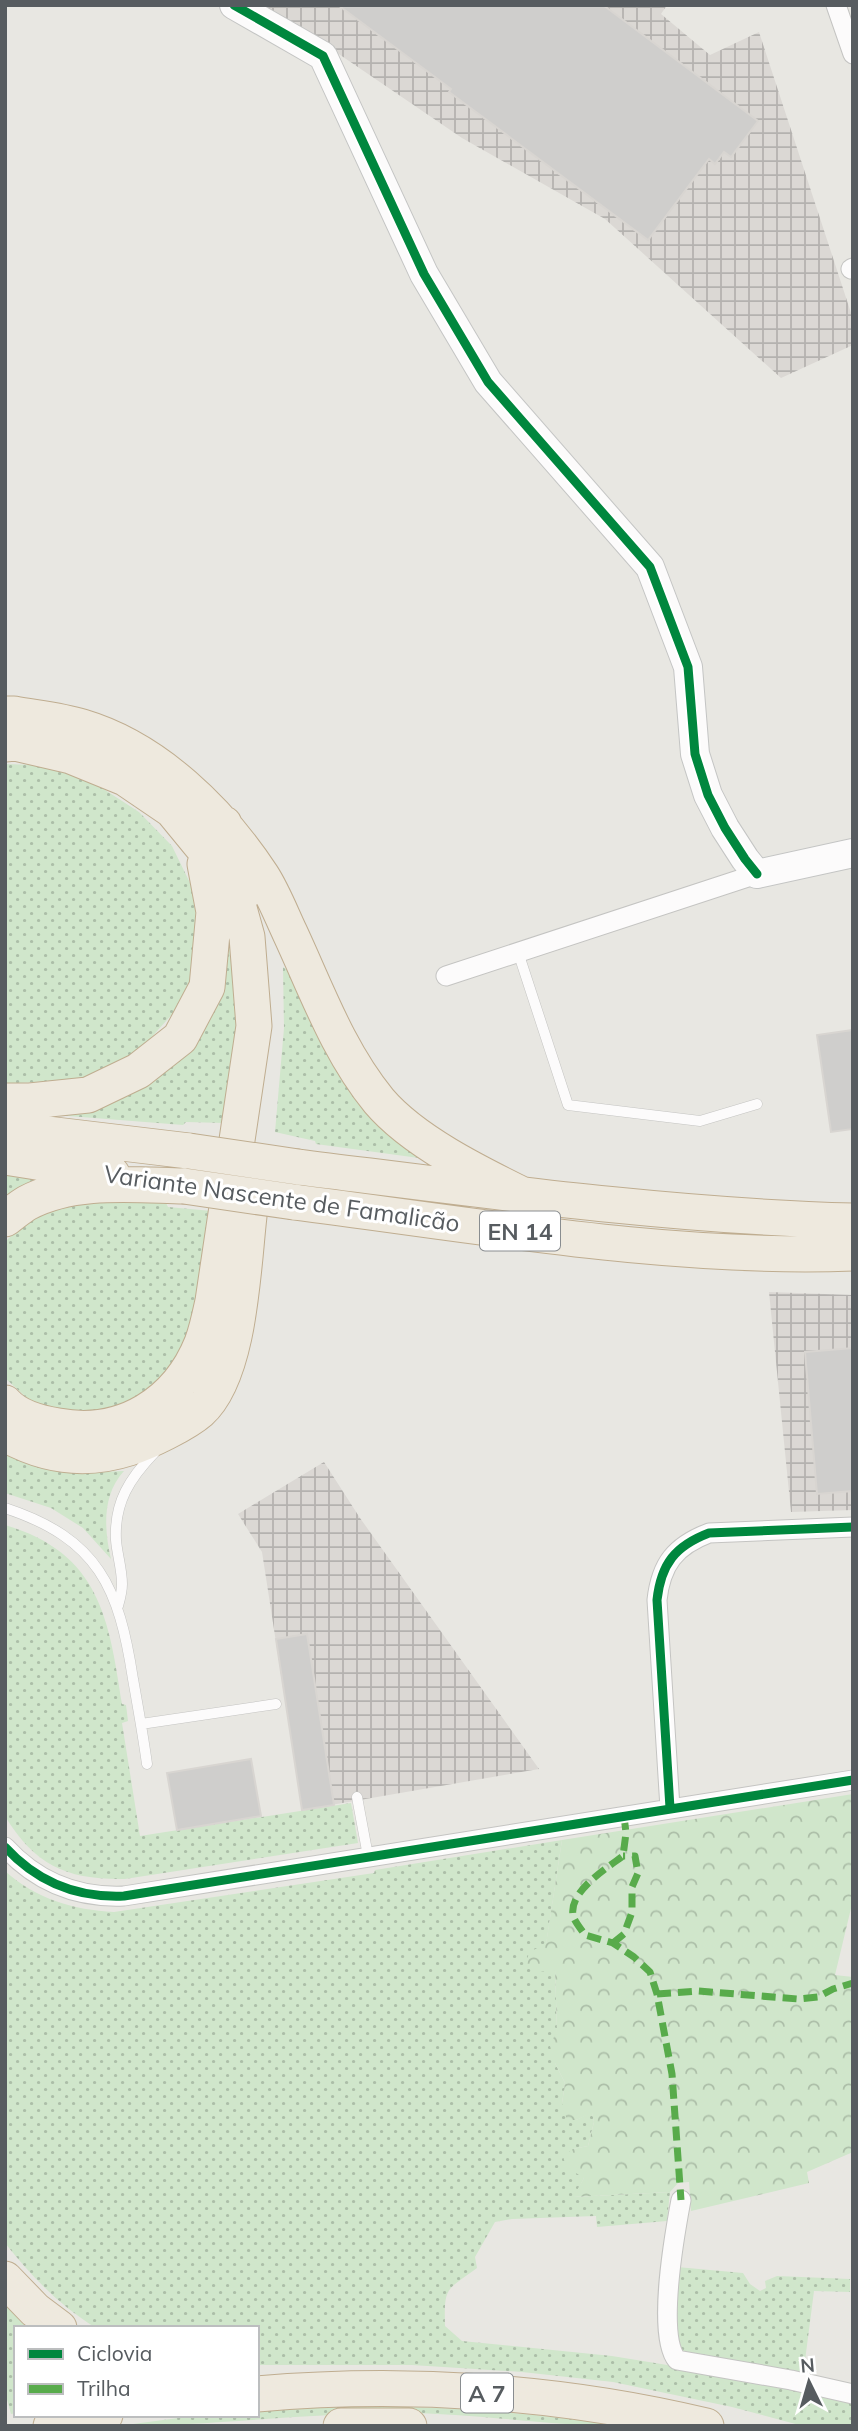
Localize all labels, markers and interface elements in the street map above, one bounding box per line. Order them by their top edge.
street label: Variante Nascente de Famalicão [102,1158,462,1238]
road number: EN 14 [480,1212,560,1250]
legend [14,2326,259,2417]
text: Ciclovia [77,2340,152,2366]
north arrow [774,2347,844,2417]
text: N [799,2352,816,2378]
road number: A 7 [461,2374,513,2412]
text: Trilha [77,2375,131,2401]

